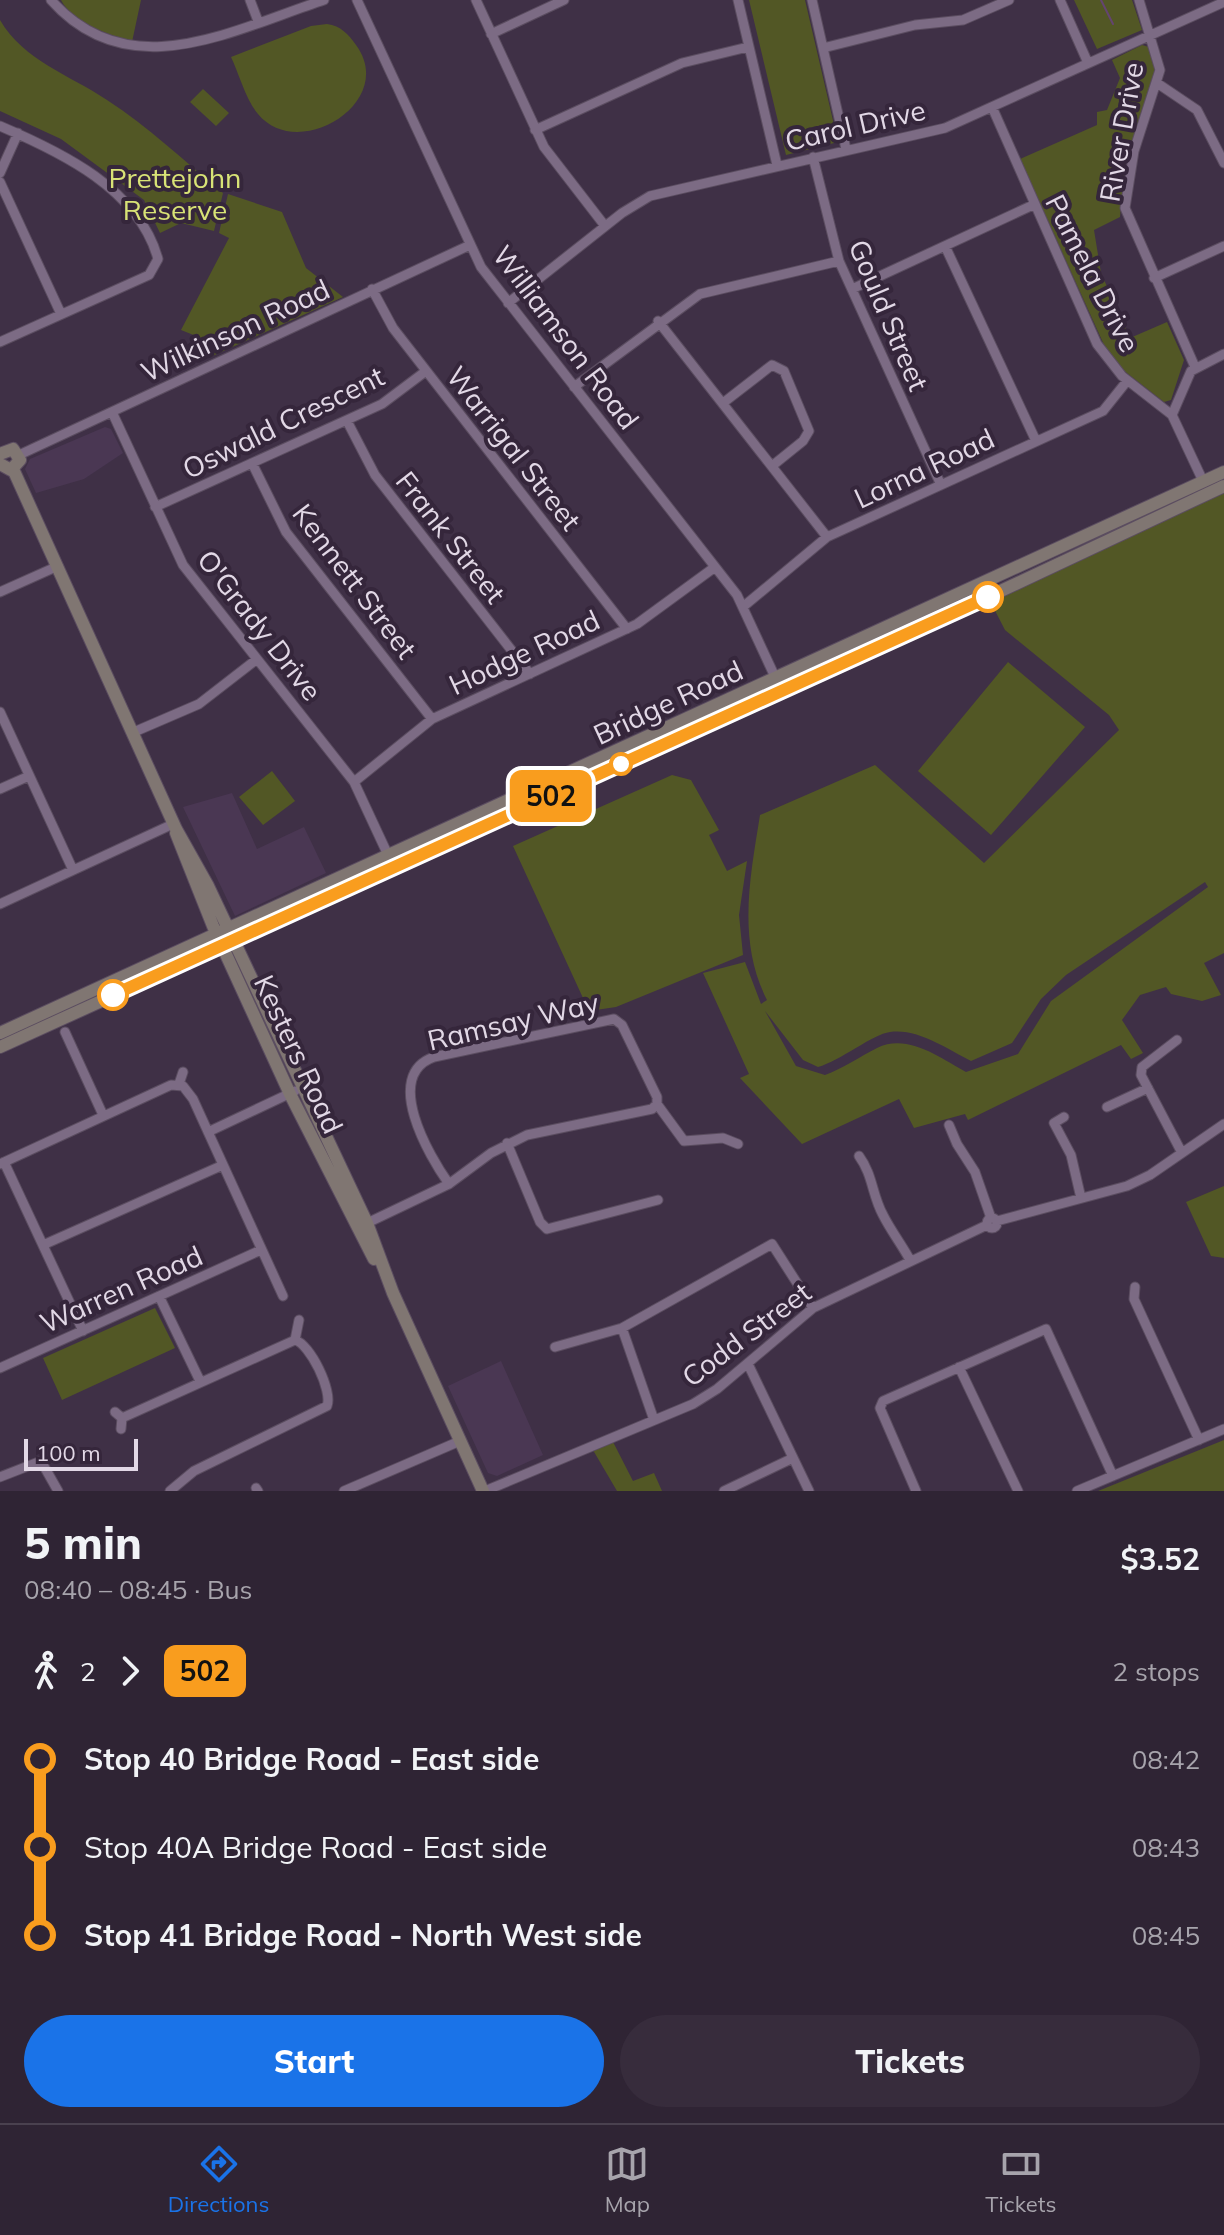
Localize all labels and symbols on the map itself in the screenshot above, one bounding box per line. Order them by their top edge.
street label: River Drive [1092,60,1150,204]
street label: Carol Drive [781,92,929,158]
park label: Prettejohn Reserve [109,160,241,227]
street label: Pamela Drive [1038,188,1148,358]
street label: Gould Street [841,234,937,396]
street label: Williamson Road [485,238,647,436]
street label: Wilkinson Road [135,271,335,389]
street label: Oswald Crescent [176,358,390,486]
street label: Warrigal Street [439,359,589,537]
street label: Lorna Road [848,420,1000,516]
street label: Frank Street [389,464,513,610]
street label: Kennett Street [285,497,425,665]
street label: O'Grady Drive [190,543,330,707]
unlabelled marker [973,582,1003,612]
street label: Hodge Road [443,602,605,702]
street label: Bridge Road [588,652,748,752]
unlabelled marker [610,753,632,775]
line badge: 502 [505,770,597,822]
street label: Kesters Road [247,969,351,1139]
unlabelled marker [98,980,128,1010]
street label: Ramsay Way [424,984,602,1058]
street label: Warren Road [34,1238,208,1340]
street label: Codd Street [675,1274,818,1394]
scale bar [24,1435,138,1471]

